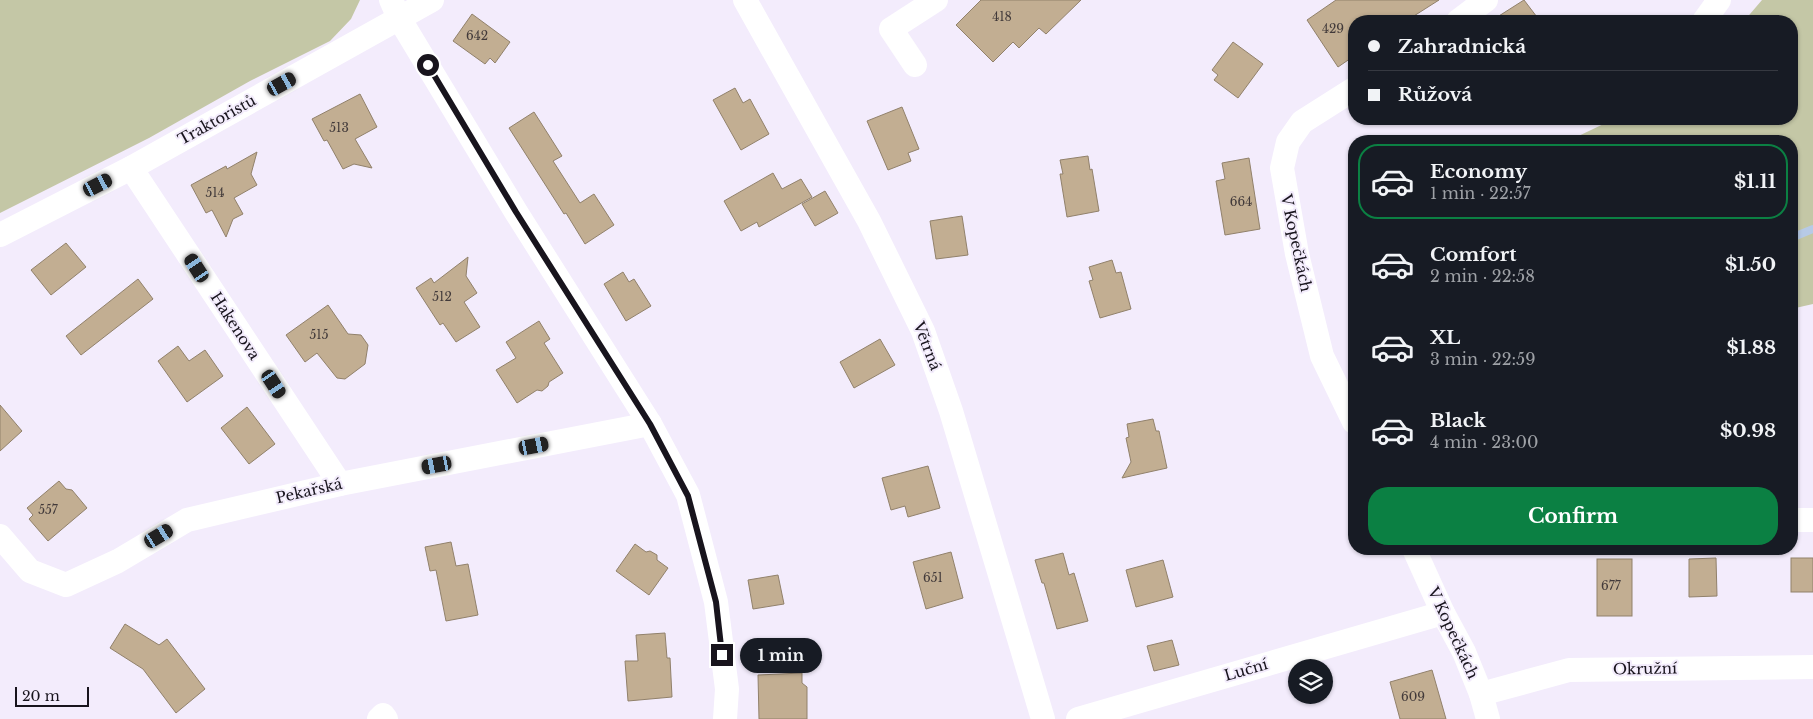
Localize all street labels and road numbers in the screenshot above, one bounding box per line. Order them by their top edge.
street label: Traktoristů [175,90,259,149]
street label: V Kopečkách [1277,191,1316,293]
street label: Hakenova [207,288,265,364]
street label: Větrná [909,318,946,373]
street label: Pekařská [274,474,345,507]
street label: V Kopečkách [1423,583,1483,682]
street label: Luční [1222,654,1271,685]
street label: Okružní [1613,658,1678,679]

